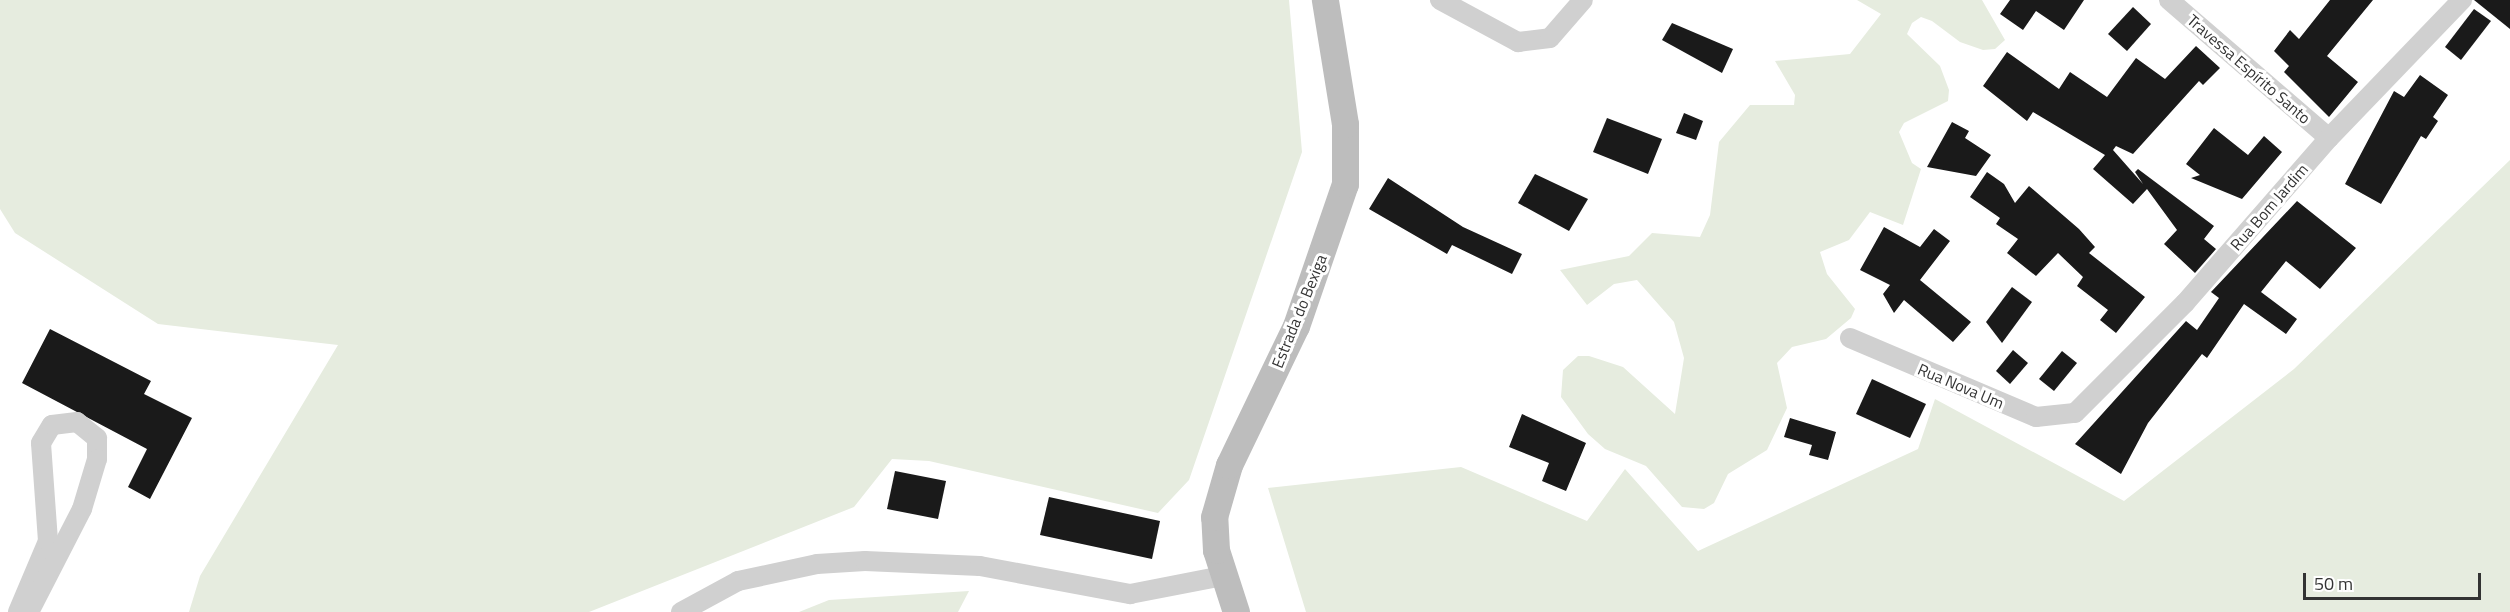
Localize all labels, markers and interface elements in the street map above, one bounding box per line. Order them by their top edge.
street label: Travessa Espírito Santo [2184,10,2314,128]
street label: Rua Bom Jardim [2226,160,2312,254]
street label: Estrada do Bexiga [1267,251,1331,371]
street label: Rua Nova Um [1915,359,2007,413]
scale bar [2306,561,2484,599]
text: 50 m [2314,570,2353,597]

